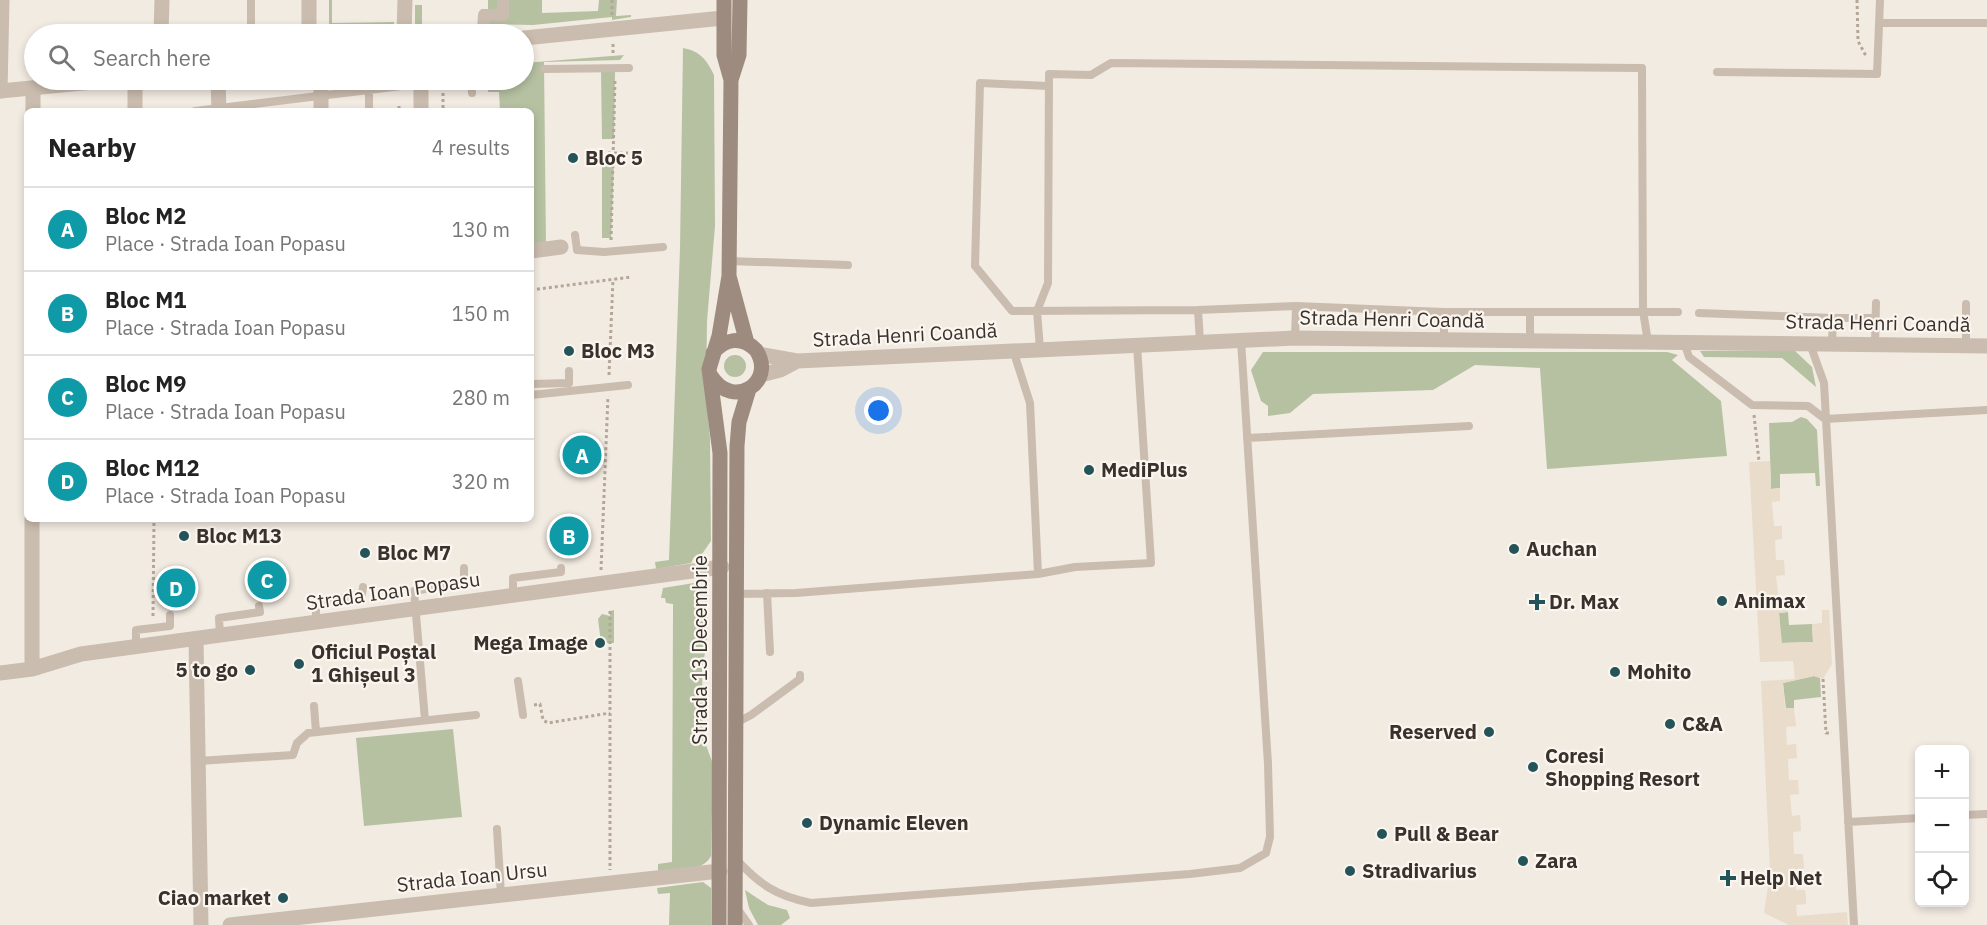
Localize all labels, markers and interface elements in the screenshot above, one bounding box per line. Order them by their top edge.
search box [24,24,534,90]
icon: search [45,41,78,74]
text: Search here [93,43,211,72]
text: Nearby [48,130,136,164]
text: 4 results [432,134,510,161]
place label: Bloc 5 [585,144,643,171]
marker: Bloc 5 [566,151,580,165]
text: Bloc M2 [105,201,187,230]
text: A [61,216,74,243]
text: 130 m [452,216,510,243]
text: Place · Strada Ioan Popasu [105,230,346,257]
text: Bloc M1 [105,285,187,314]
text: B [61,300,74,327]
text: 150 m [452,300,510,327]
street label: Strada Henri Coandă [1299,303,1485,334]
street label: Strada Henri Coandă [1785,307,1971,338]
text: Place · Strada Ioan Popasu [105,314,346,341]
street label: Strada Henri Coandă [812,316,998,353]
place label: Bloc M3 [581,337,655,364]
marker: Bloc M3 [562,344,576,358]
text: Bloc M9 [105,369,187,398]
text: C [61,384,74,411]
text: 280 m [452,384,510,411]
your location [864,396,893,425]
text: Place · Strada Ioan Popasu [105,398,346,425]
pin: A [562,432,602,478]
text: Bloc M12 [105,453,200,482]
place label: MediPlus [1101,456,1188,483]
marker: MediPlus [1082,463,1096,477]
text: D [61,468,74,495]
text: 320 m [452,468,510,495]
text: Place · Strada Ioan Popasu [105,482,346,509]
pin: B [550,514,588,558]
place label: Bloc M13 [196,522,282,549]
marker: Bloc M13 [177,529,191,543]
place label: Auchan [1526,535,1597,562]
place label: Bloc M7 [377,539,451,566]
marker: Auchan [1507,542,1521,556]
marker: Bloc M7 [358,546,372,560]
street label: Strada 13 Decembrie [686,555,713,745]
pin: C [248,558,286,602]
street label: Strada Ioan Popasu [304,565,482,616]
pin: D [156,566,195,610]
place label: Animax [1734,587,1806,614]
place label: Dr. Max [1549,588,1619,615]
marker: Animax [1715,594,1729,608]
marker: Dr. Max [1530,595,1544,609]
place label: Mega Image [473,629,588,656]
marker: Mega Image [593,636,607,650]
place label: Oficiul Poștal 1 Ghișeul 3 [311,638,436,688]
place label: 5 to go [176,656,238,683]
marker: Oficiul Poștal 1 Ghișeul 3 [292,657,306,671]
place label: Mohito [1627,658,1691,685]
marker: 5 to go [243,663,257,677]
marker: Mohito [1608,665,1622,679]
place label: C&A [1682,710,1723,737]
marker: C&A [1663,717,1677,731]
place label: Reserved [1389,718,1477,745]
marker: Reserved [1482,725,1496,739]
place label: Coresi Shopping Resort [1545,742,1700,792]
map controls [1915,745,1969,907]
button: + [1915,745,1969,799]
marker: Coresi Shopping Resort [1526,760,1540,774]
button: − [1915,799,1969,853]
place label: Dynamic Eleven [819,809,969,836]
marker: Dynamic Eleven [800,816,814,830]
place label: Pull & Bear [1394,820,1499,847]
marker: Pull & Bear [1375,827,1389,841]
place label: Zara [1535,847,1578,874]
button: locate [1915,853,1969,907]
marker: Zara [1516,854,1530,868]
street label: Strada Ioan Ursu [395,855,549,898]
place label: Stradivarius [1362,857,1477,884]
marker: Stradivarius [1343,864,1357,878]
place label: Help Net [1740,864,1822,891]
marker: Help Net [1721,871,1735,885]
place label: Ciao market [158,884,271,911]
marker: Ciao market [276,891,290,905]

